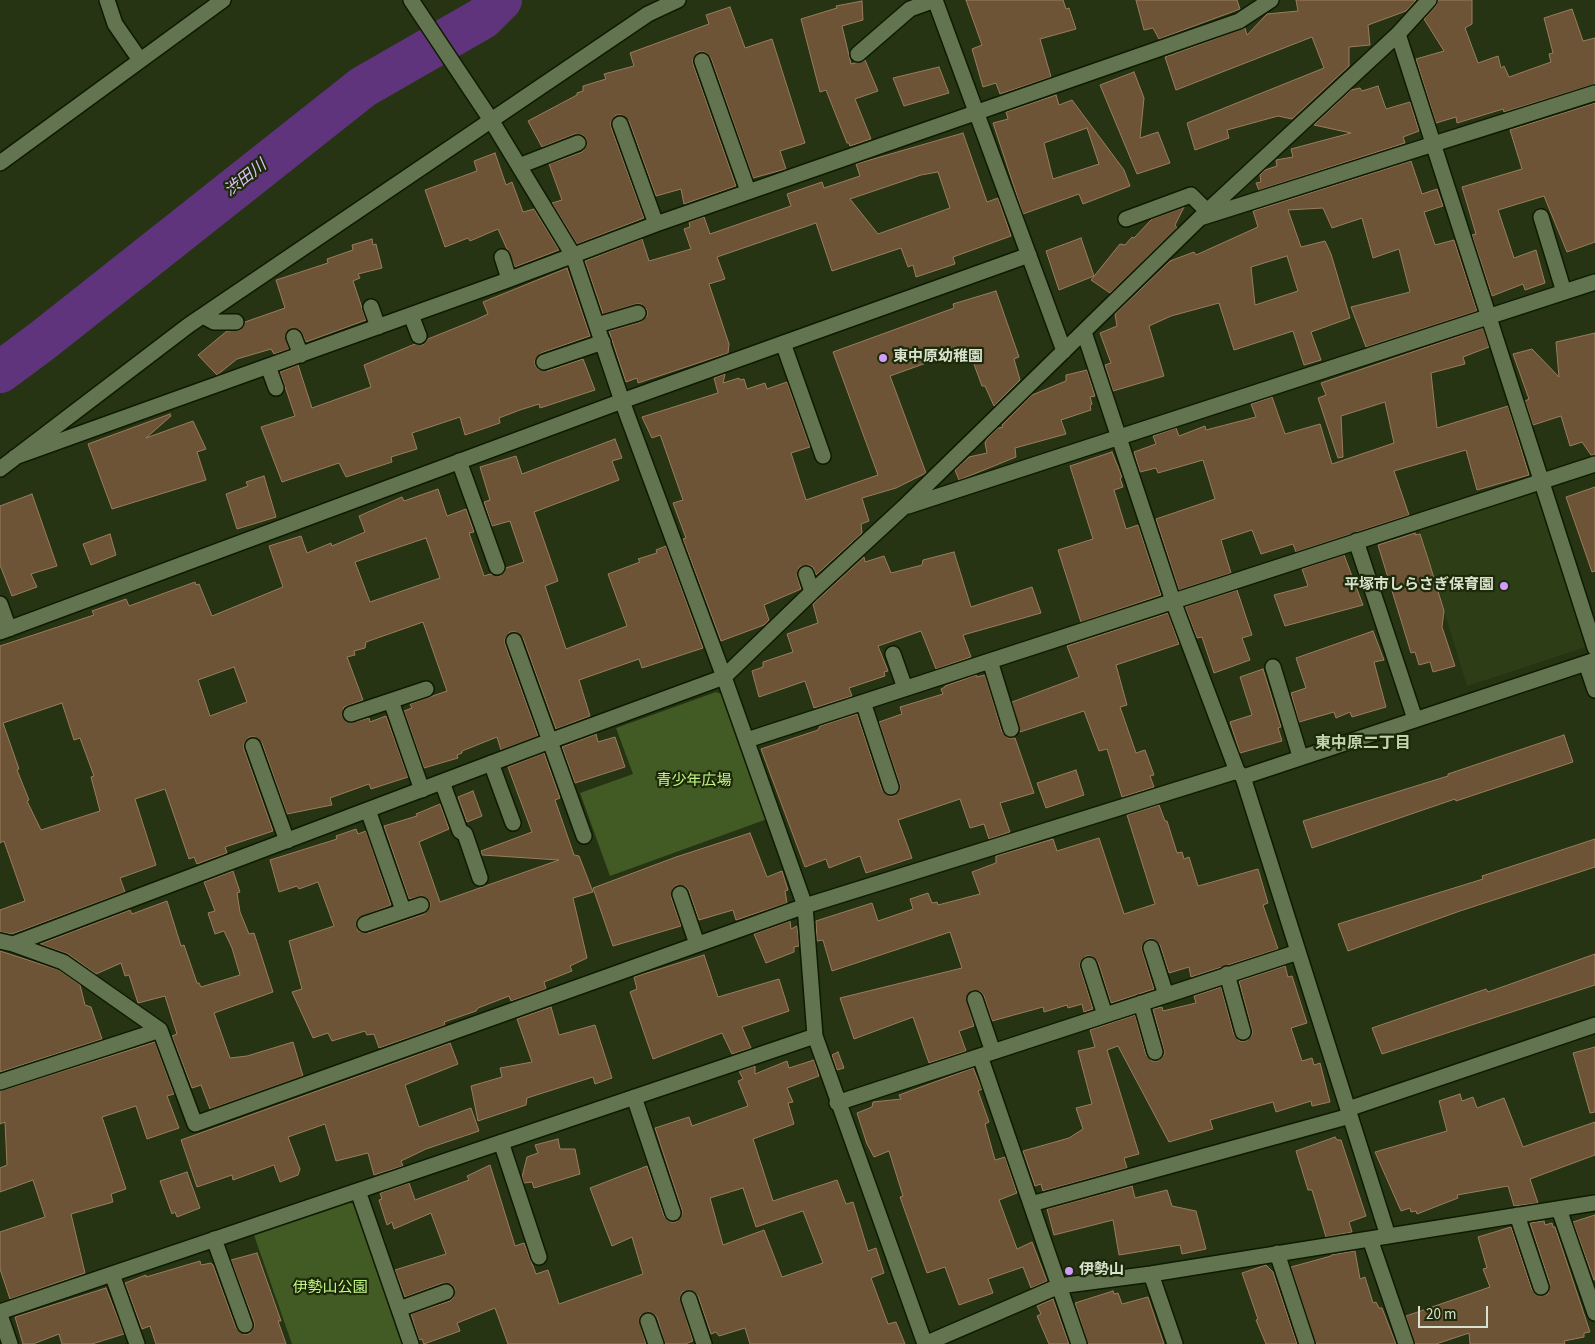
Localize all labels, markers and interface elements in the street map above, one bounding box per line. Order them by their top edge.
water label: 渋田川 [221,157,271,201]
place label: 東中原幼稚園 [893,349,983,367]
marker: 東中原幼稚園 [877,352,889,364]
place label: 平塚市しらさぎ保育園 [1344,577,1494,595]
marker: 平塚市しらさぎ保育園 [1498,580,1510,592]
district label: 東中原二丁目 [1315,734,1411,754]
park label: 青少年広場 [657,773,731,791]
place label: 伊勢山 [1079,1262,1124,1280]
marker: 伊勢山 [1063,1265,1075,1277]
park label: 伊勢山公園 [293,1280,367,1298]
scale bar [1420,1296,1490,1328]
text: 20 m [1426,1304,1456,1325]

